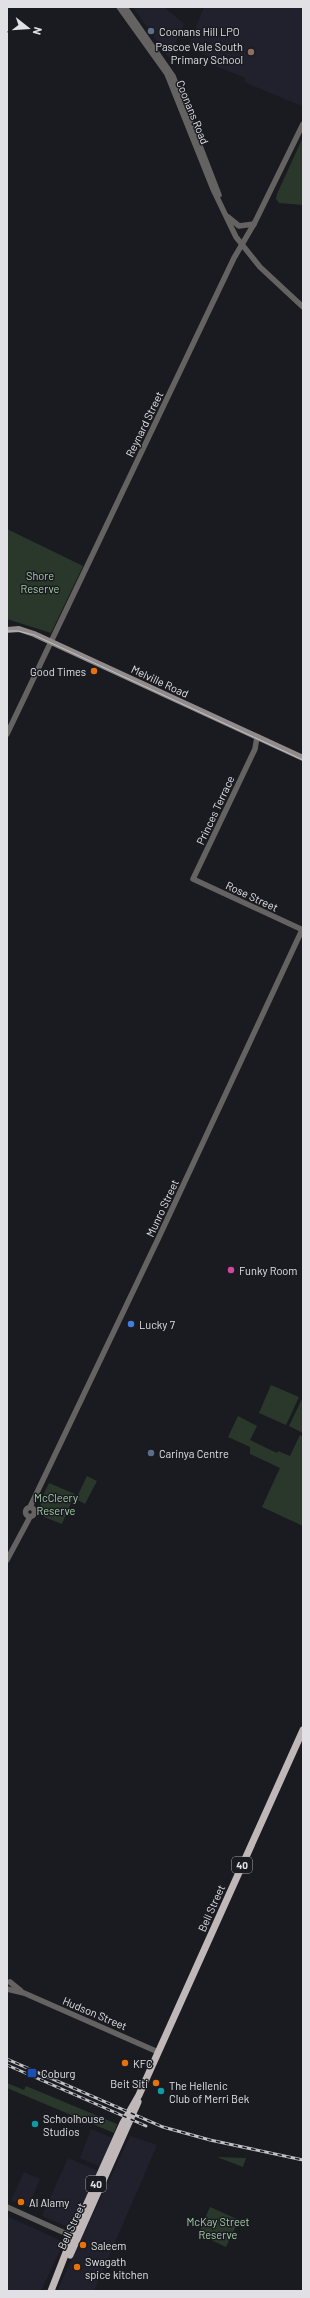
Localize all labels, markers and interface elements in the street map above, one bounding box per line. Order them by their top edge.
north arrow [8,8,48,48]
place label: Coonans Hill LPO [159,25,240,38]
text: N [31,26,45,36]
marker: Coonans Hill LPO [146,26,156,36]
place label: Pascoe Vale South Primary School [155,40,243,66]
marker: Pascoe Vale South Primary School [246,47,256,57]
street label: Coonans Road [174,78,212,146]
street label: Reynard Street [123,389,165,459]
park label: Shore Reserve [21,569,60,595]
street label: Melville Road [129,662,191,700]
place label: Good Times [30,665,86,678]
marker: Good Times [89,666,99,676]
street label: Princes Terrace [193,773,237,847]
street label: Rose Street [224,878,280,914]
street label: Munro Street [143,1177,181,1239]
place label: Funky Room [239,1264,297,1277]
marker: Funky Room [226,1265,236,1275]
place label: Lucky 7 [139,1318,175,1331]
marker: Lucky 7 [126,1319,136,1329]
place label: Carinya Centre [159,1447,229,1460]
marker: Carinya Centre [146,1448,156,1458]
park label: McCleery Reserve [34,1491,78,1517]
road number: 40 [232,1857,252,1873]
street label: Bell Street [195,1882,227,1934]
street label: Hudson Street [61,1994,129,2032]
place label: KFC [133,2057,153,2070]
marker: KFC [120,2058,130,2068]
marker: Coburg [26,2067,38,2079]
place label: Coburg [41,2067,75,2080]
place label: Beit Siti [110,2077,148,2090]
marker: Beit Siti [151,2078,161,2088]
place label: The Hellenic Club of Merri Bek [169,2079,250,2105]
marker: The Hellenic Club of Merri Bek [156,2086,166,2096]
place label: Schoolhouse Studios [43,2112,105,2138]
marker: Schoolhouse Studios [30,2119,40,2129]
road number: 40 [86,2176,106,2192]
place label: Al Alamy [29,2196,69,2209]
marker: Al Alamy [16,2197,26,2207]
street label: Bell Street [55,2201,87,2251]
park label: McKay Street Reserve [186,2215,250,2241]
place label: Saleem [91,2239,126,2252]
marker: Saleem [78,2240,88,2250]
place label: Swagath spice kitchen [85,2255,149,2281]
marker: Swagath spice kitchen [72,2262,82,2272]

